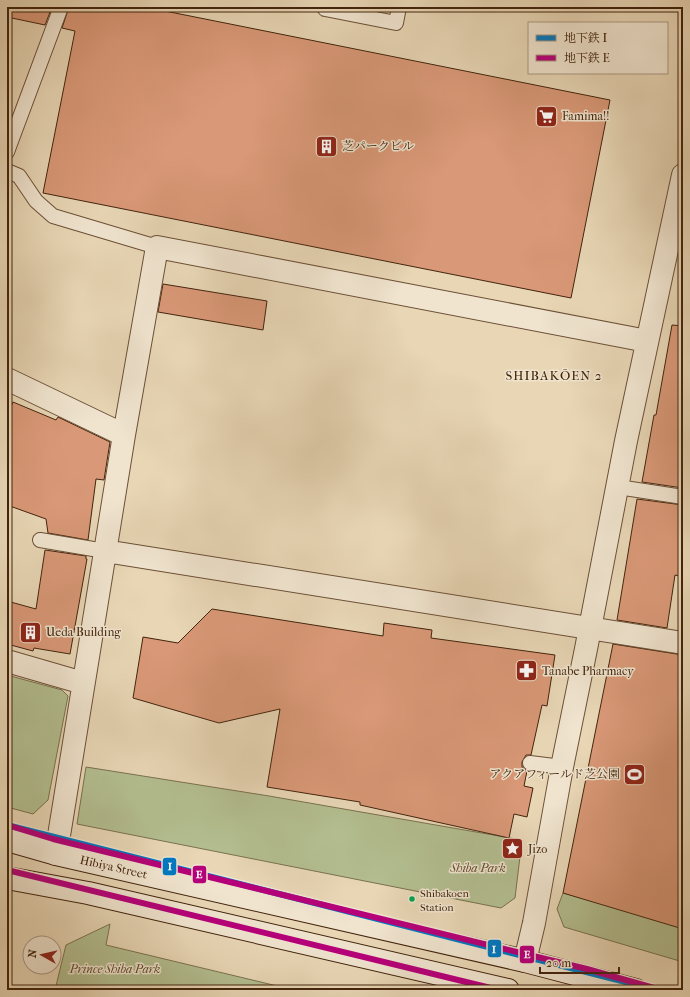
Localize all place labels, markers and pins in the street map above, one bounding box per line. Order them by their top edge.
supermarket icon: Famima!! [534,103,560,129]
place label: Famima!! [562,109,609,123]
building icon: 芝パークビル [313,133,339,159]
place label: 芝パークビル [342,139,414,153]
building icon: Ueda Building [17,619,43,645]
place label: Ueda Building [46,625,121,639]
pharmacy icon: Tanabe Pharmacy [513,658,539,684]
place label: Tanabe Pharmacy [542,664,634,678]
sports icon: アクアフィールド芝公園 [622,761,648,787]
place label: アクアフィールド芝公園 [490,767,620,781]
place icon: Jizo [500,836,526,862]
place label: Jizo [527,842,547,856]
place label: Shibakoen Station [420,887,469,914]
marker: Shibakoen Station [407,894,417,904]

